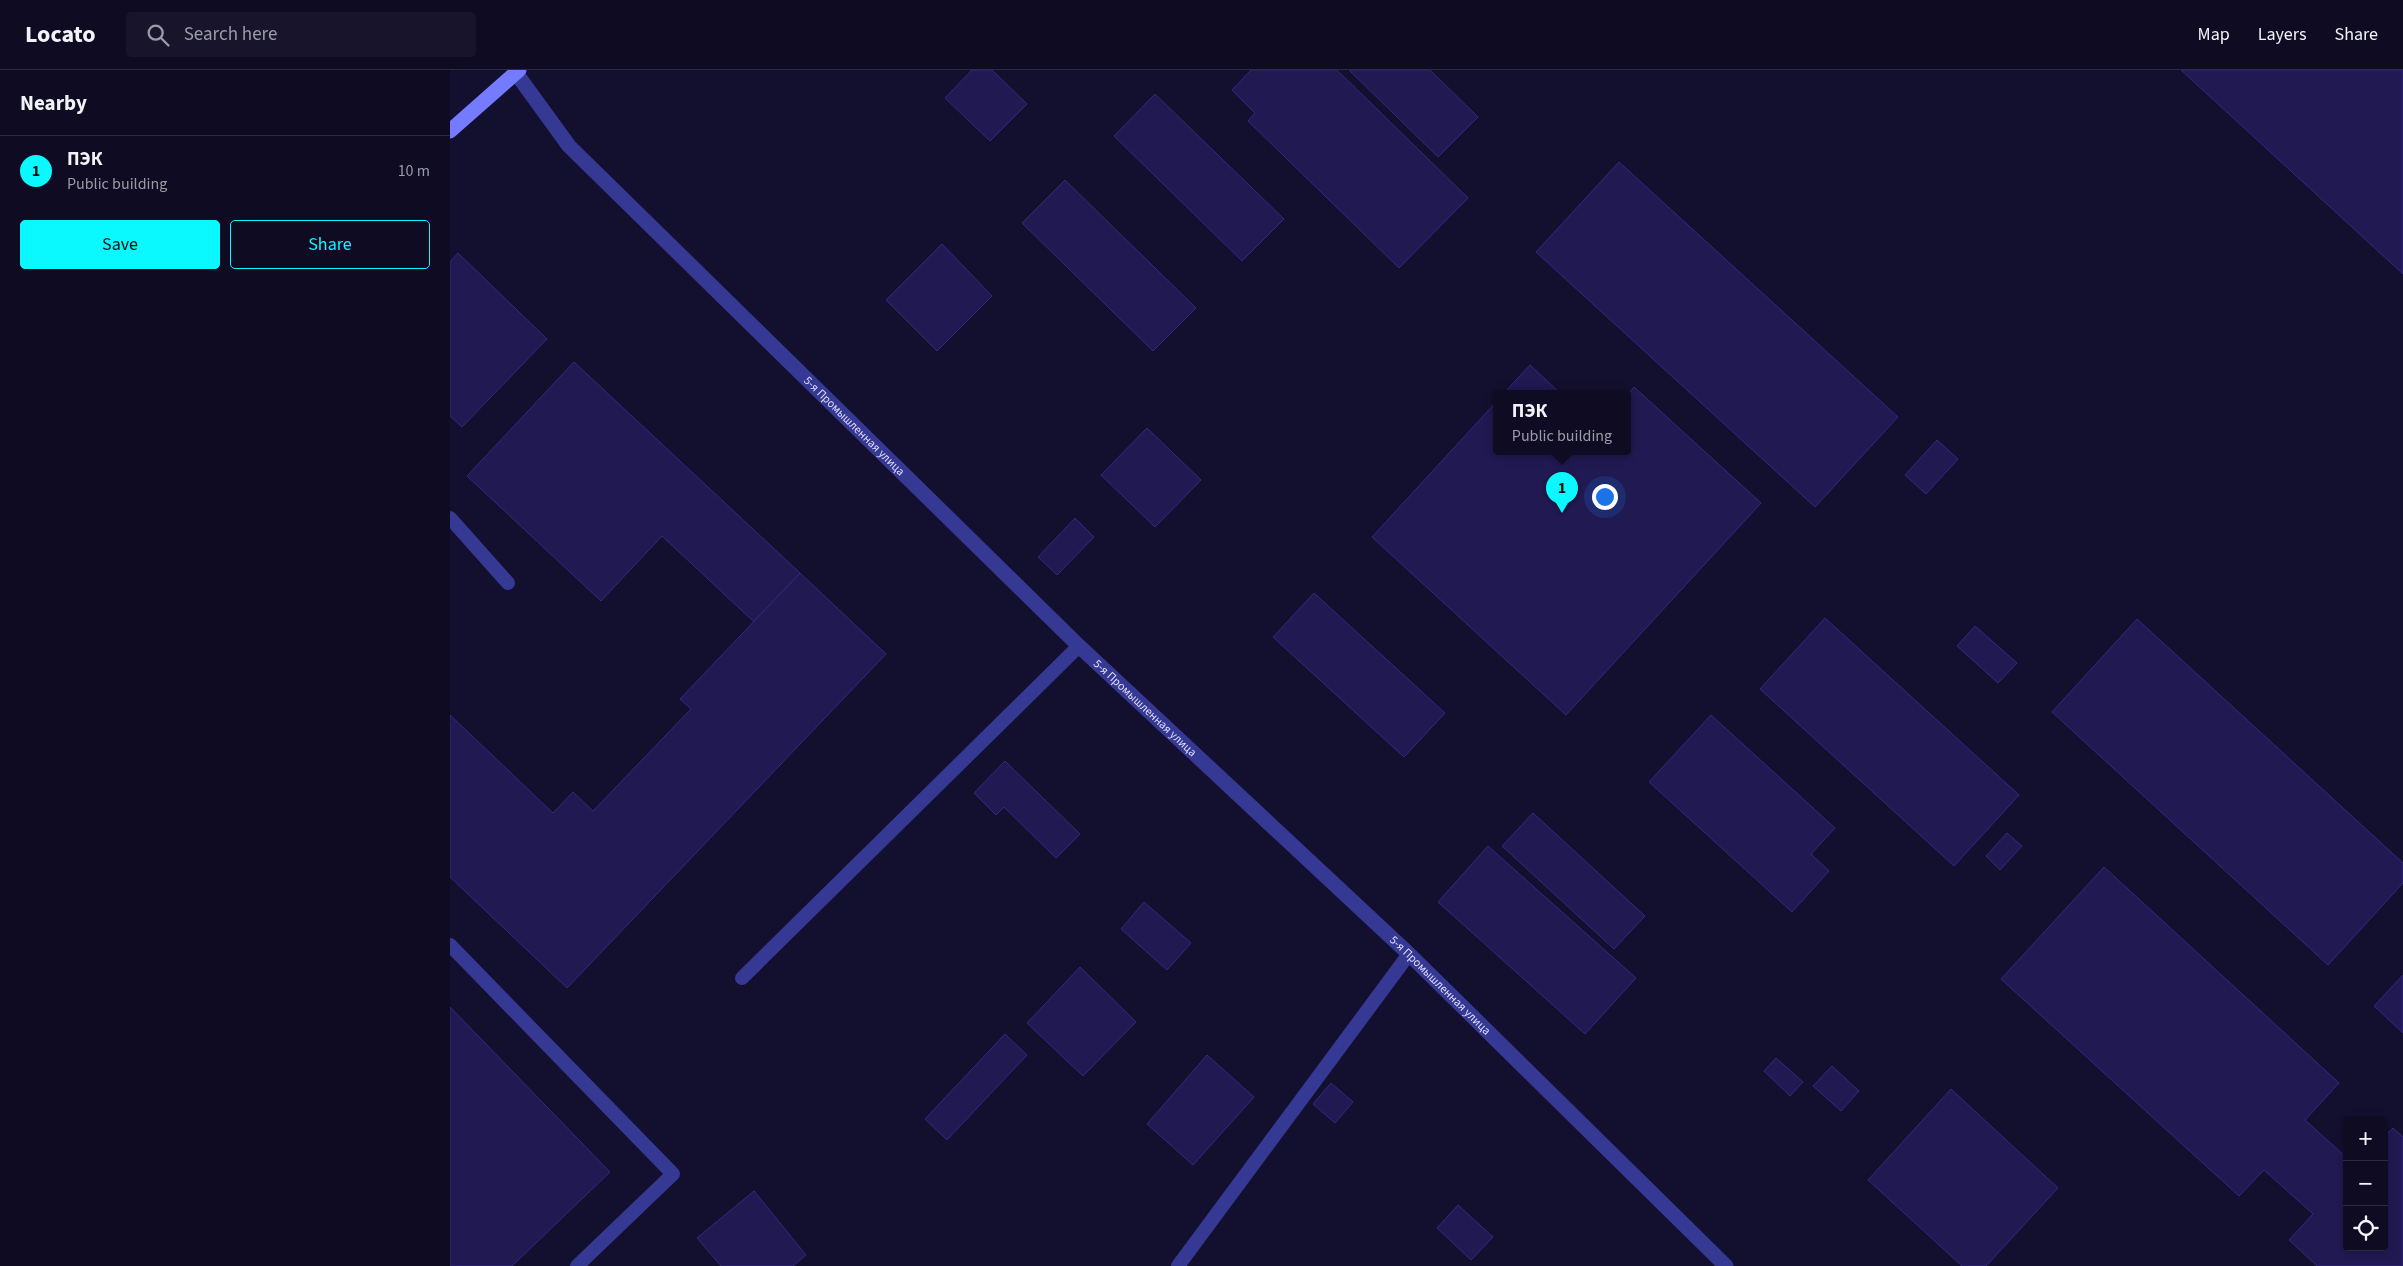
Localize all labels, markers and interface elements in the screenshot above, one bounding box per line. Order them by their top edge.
search box [126,12,476,57]
text: Locato [25,17,96,52]
icon: search [144,21,172,49]
text: Search here [184,21,277,48]
text: Map [2198,22,2230,47]
text: Layers [2258,22,2307,47]
text: Share [2335,22,2378,47]
text: Nearby [20,88,87,118]
text: ПЭК [67,146,102,173]
text: 1 [32,160,40,182]
text: 10 m [398,160,430,182]
text: Public building [67,173,167,195]
button: Save [20,220,220,269]
button: Share [230,220,430,269]
street label: 5-я Промышленная улица [800,372,909,479]
popup [1493,390,1631,455]
text: ПЭК [1512,398,1547,425]
text: Public building [1512,425,1612,447]
pin: 1 [1546,472,1578,513]
your location [1592,484,1618,510]
street label: 5-я Промышленная улица [1090,655,1201,760]
street label: 5-я Промышленная улица [1386,932,1495,1039]
map controls [2343,1116,2388,1251]
button: + [2343,1116,2388,1161]
button: − [2343,1161,2388,1206]
button: locate [2343,1206,2388,1251]

